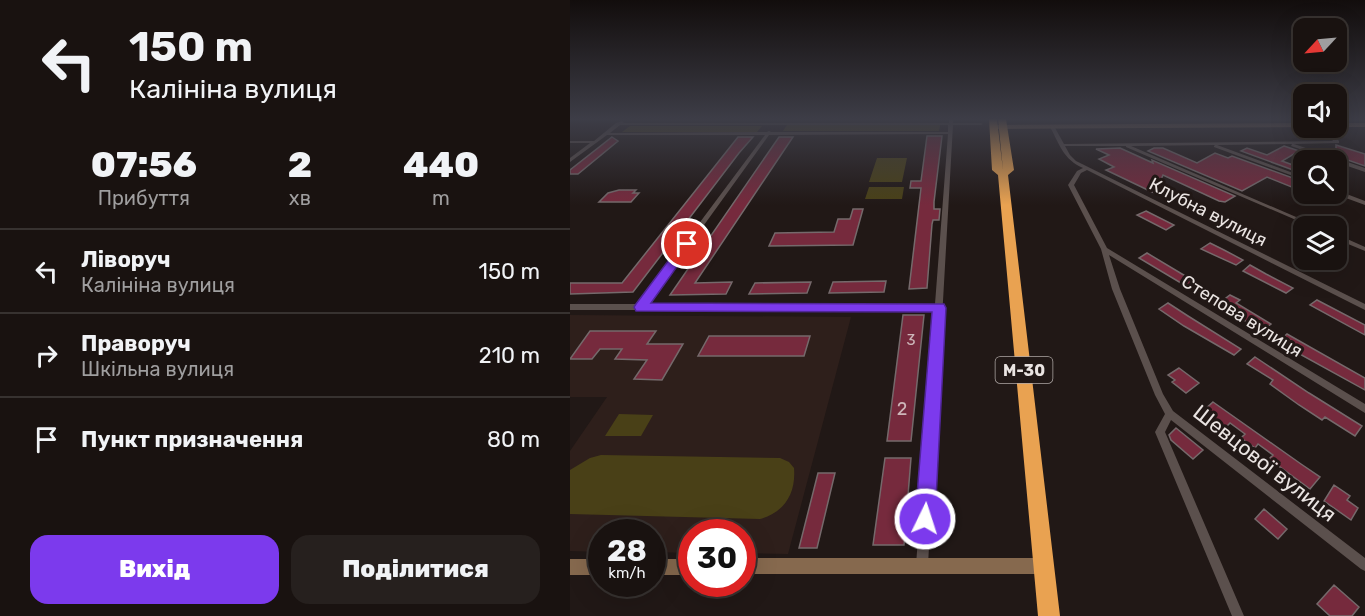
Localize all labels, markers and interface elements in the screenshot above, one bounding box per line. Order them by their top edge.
north arrow [1293,18,1347,72]
map controls [1293,18,1347,270]
text: 150 m [129,22,253,72]
icon: left [30,24,108,102]
text: Калініна вулиця [129,73,337,105]
button: sound [1293,84,1347,138]
text: 07:56 [91,143,197,186]
text: 2 [288,143,312,186]
text: 440 [403,143,479,186]
button: search [1293,150,1347,204]
street label: Клубна вулиця [1145,173,1271,251]
text: Прибуття [98,186,190,210]
text: хв [289,186,311,210]
text: m [432,186,450,210]
button: layers [1293,216,1347,270]
pin [661,218,712,269]
icon: arrive [670,227,703,260]
text: Ліворуч [81,246,171,273]
icon: left [30,255,63,288]
text: 150 m [479,258,540,285]
street label: Степова вулиця [1177,270,1307,362]
text: Калініна вулиця [81,273,235,297]
text: Праворуч [81,330,191,357]
house number: 3 [906,331,916,349]
icon: right [30,339,63,372]
text: 210 m [479,342,540,369]
text: Шкільна вулиця [81,357,234,381]
road number: М-30 [996,357,1052,383]
house number: 2 [897,398,907,420]
street label: Шевцової вулиця [1188,399,1342,527]
icon: arrive [30,423,63,456]
text: Пункт призначення [81,426,303,453]
text: 80 m [487,426,540,453]
position arrow [893,487,957,551]
speed limit sign: 30 [678,519,756,597]
text: 28 [607,533,647,569]
button: Вихід [30,535,279,604]
button: Поділитися [291,535,540,604]
text: km/h [608,564,646,582]

